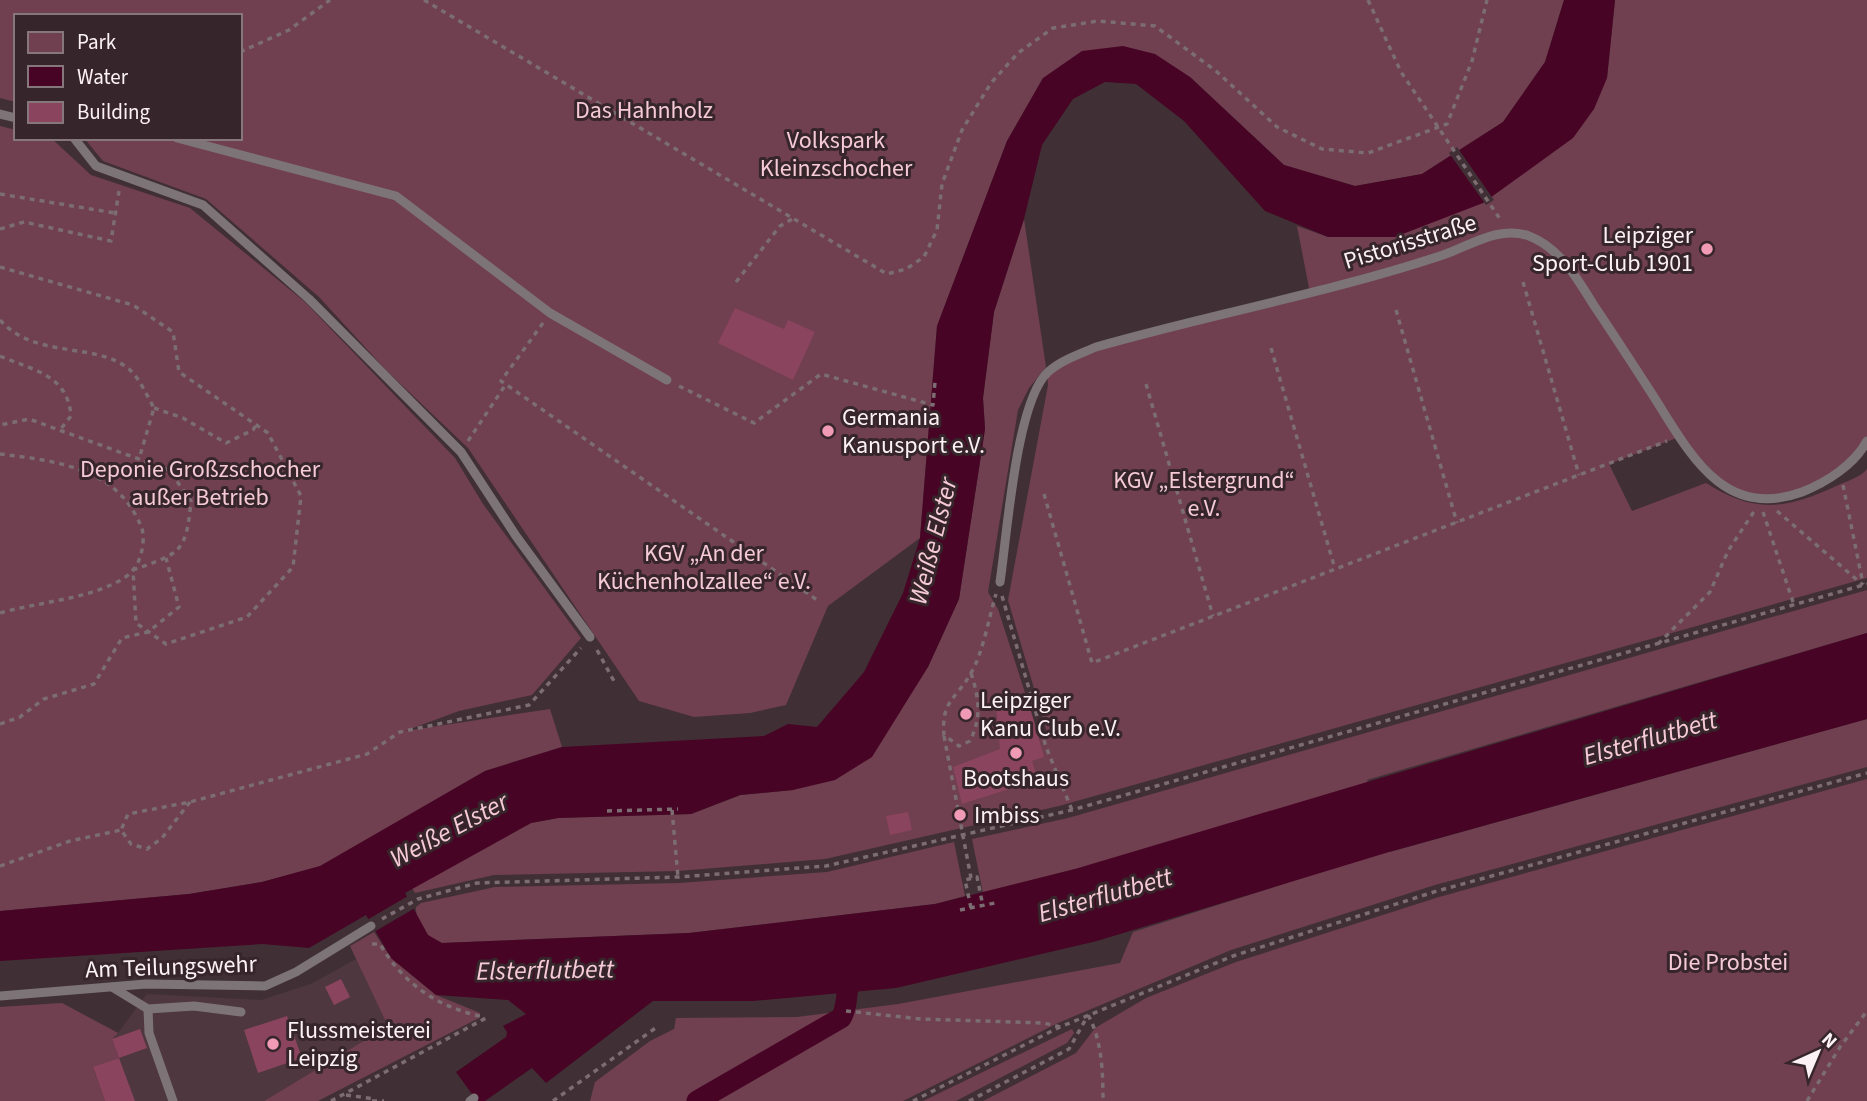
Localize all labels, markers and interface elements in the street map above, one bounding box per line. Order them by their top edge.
legend [14,14,242,140]
text: Park [77,27,117,57]
text: Water [77,62,129,92]
park label: Das Hahnholz [575,93,713,128]
text: Building [77,97,151,127]
park label: Volkspark Kleinzschocher [760,123,913,186]
street label: Pistorisstraße [1339,205,1481,279]
place label: Leipziger Sport-Club 1901 [1532,218,1694,281]
marker: Leipziger Sport-Club 1901 [1699,241,1715,257]
place label: Germania Kanusport e.V. [842,400,985,463]
marker: Germania Kanusport e.V. [820,423,836,439]
park label: Deponie Großzschocher außer Betrieb [80,452,321,515]
park label: KGV „Elstergrund“ e.V. [1113,463,1295,526]
water label: Weiße Elster [899,473,967,608]
park label: KGV „An der Küchenholzallee“ e.V. [597,536,811,599]
place label: Leipziger Kanu Club e.V. [980,683,1121,746]
water label: Elsterflutbett [1579,701,1722,775]
marker: Leipziger Kanu Club e.V. [958,706,974,722]
marker: Bootshaus [1008,745,1024,761]
place label: Bootshaus [963,761,1069,796]
water label: Weiße Elster [383,783,516,877]
place label: Imbiss [974,798,1040,833]
marker: Imbiss [952,807,968,823]
water label: Elsterflutbett [1034,858,1177,932]
park label: Die Probstei [1668,945,1788,980]
street label: Am Teilungswehr [85,946,258,987]
water label: Elsterflutbett [476,950,615,990]
place label: Flussmeisterei Leipzig [287,1013,431,1076]
north arrow [1783,1017,1853,1087]
text: N [1815,1027,1843,1055]
marker: Flussmeisterei Leipzig [265,1036,281,1052]

